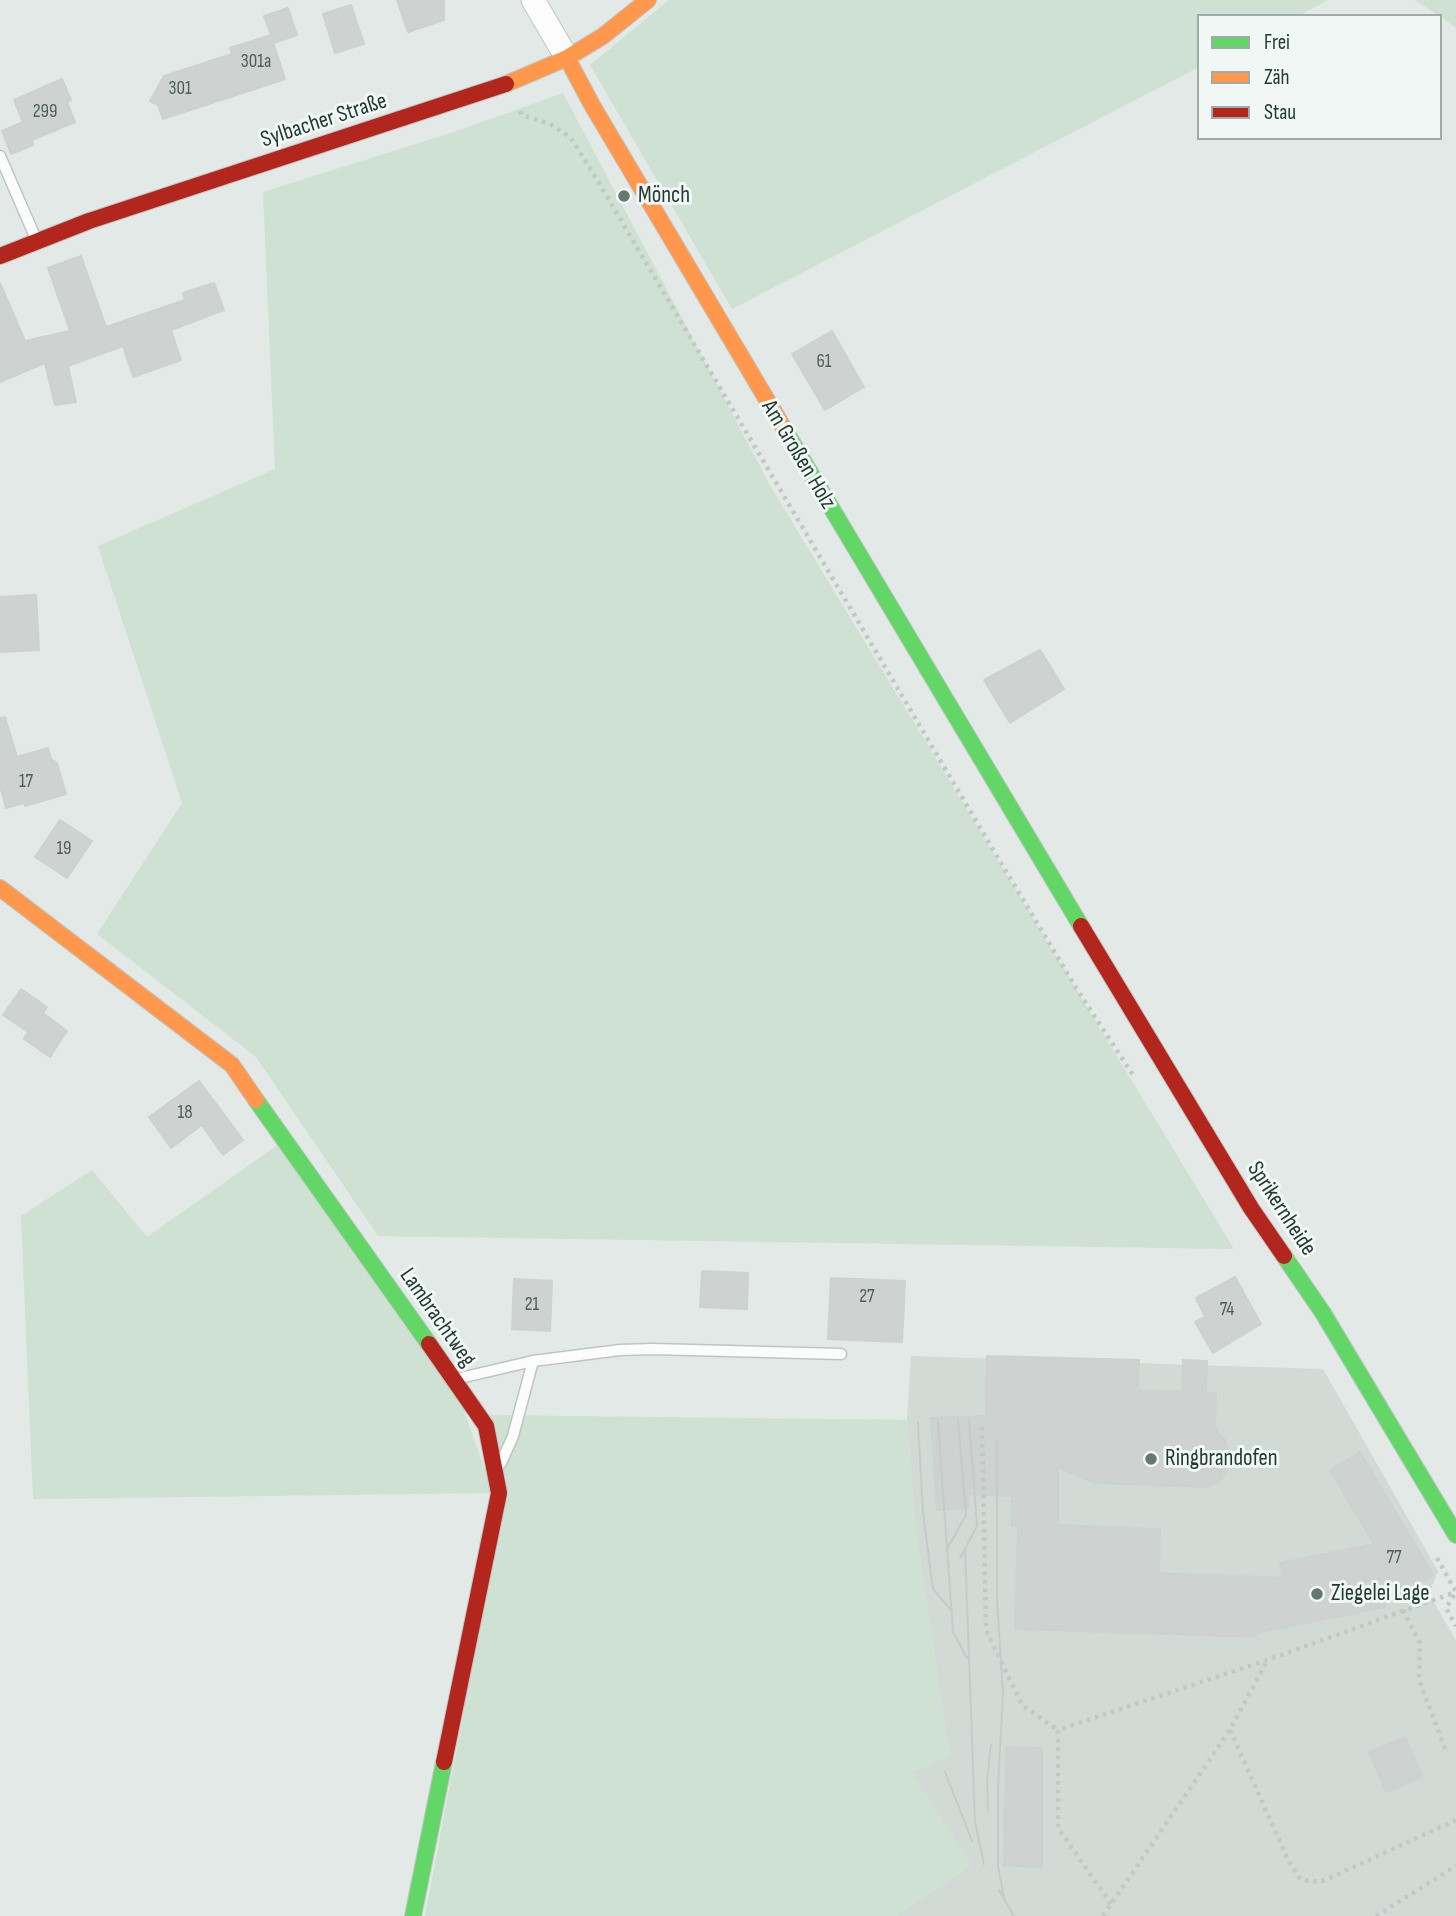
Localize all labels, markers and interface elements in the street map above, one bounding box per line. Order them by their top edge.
legend [1197,14,1442,140]
text: Frei [1264,30,1290,55]
house number: 301a [241,51,271,73]
text: Zäh [1264,65,1290,90]
house number: 301 [168,78,192,100]
street label: Sylbacher Straße [258,88,390,154]
text: Stau [1264,100,1296,125]
house number: 299 [33,101,57,123]
place label: Mönch [638,182,690,210]
marker: Mönch [616,188,632,204]
house number: 61 [817,351,831,373]
street label: Am Großen Holz [755,396,841,514]
house number: 17 [19,771,33,793]
house number: 19 [56,838,72,860]
house number: 18 [178,1102,192,1124]
street label: Sprikernheide [1240,1157,1322,1261]
street label: Lambrachtweg [393,1263,481,1373]
house number: 27 [859,1286,875,1308]
house number: 21 [525,1294,539,1316]
house number: 74 [1220,1299,1234,1321]
place label: Ringbrandofen [1165,1445,1278,1473]
marker: Ringbrandofen [1143,1451,1159,1467]
house number: 77 [1386,1547,1402,1569]
place label: Ziegelei Lage [1331,1580,1430,1608]
marker: Ziegelei Lage [1309,1586,1325,1602]

